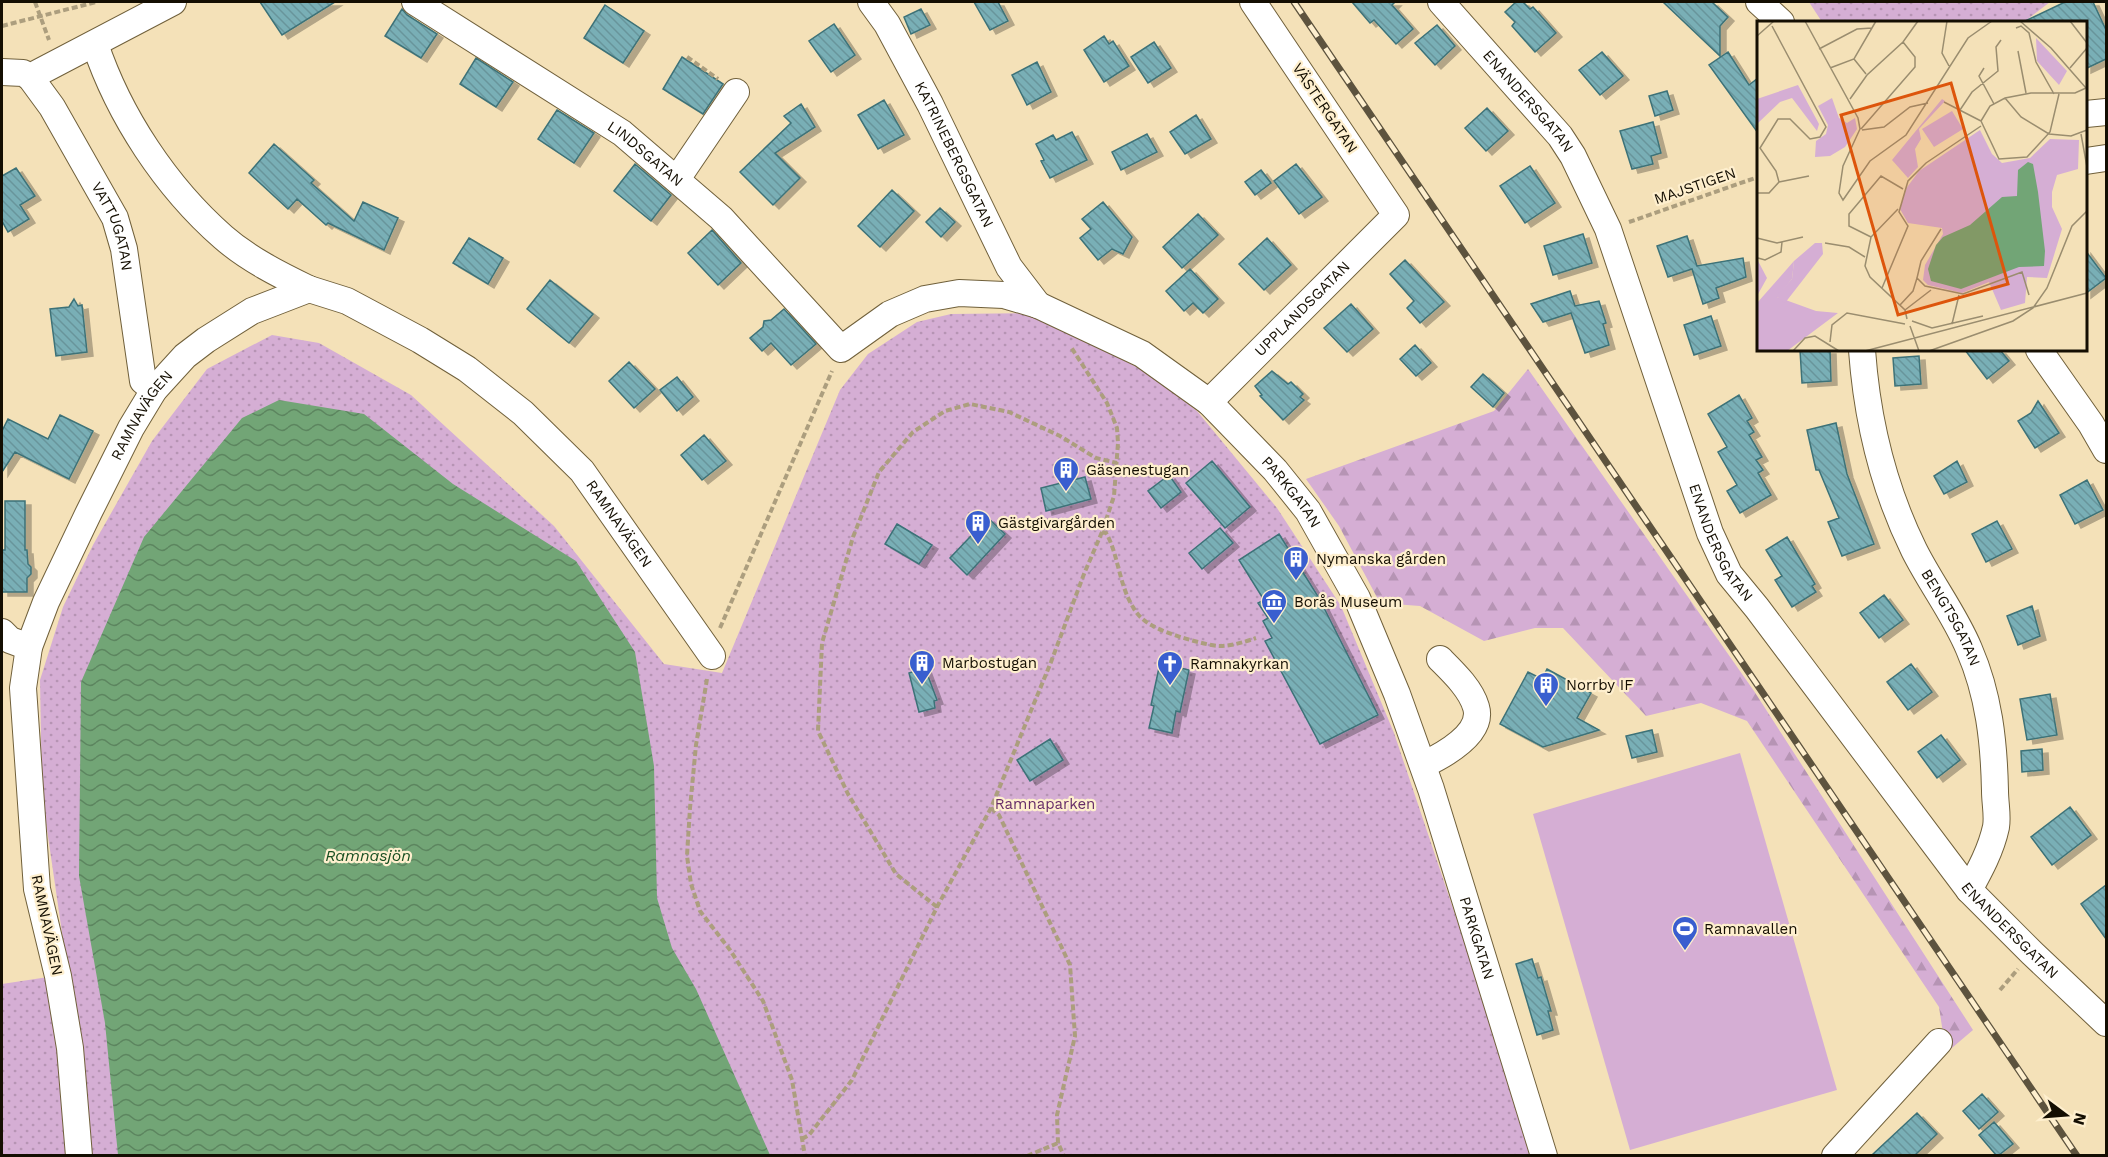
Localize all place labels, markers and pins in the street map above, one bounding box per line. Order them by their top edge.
building icon: Gäsenestugan [1051,455,1081,493]
place label: Gäsenestugan [1086,461,1189,479]
building icon: Gästgivargården [963,508,993,546]
place label: Gästgivargården [998,514,1115,532]
building icon: Nymanska gården [1281,544,1311,582]
place label: Nymanska gården [1316,550,1446,568]
museum icon: Borås Museum [1259,587,1289,625]
place label: Borås Museum [1294,593,1402,611]
building icon: Marbostugan [907,648,937,686]
church icon: Ramnakyrkan [1155,649,1185,687]
place label: Marbostugan [942,654,1037,672]
place label: Ramnakyrkan [1190,655,1289,673]
building icon: Norrby IF [1531,670,1561,708]
place label: Norrby IF [1566,676,1633,694]
sports icon: Ramnavallen [1670,914,1700,952]
place label: Ramnavallen [1704,920,1798,938]

